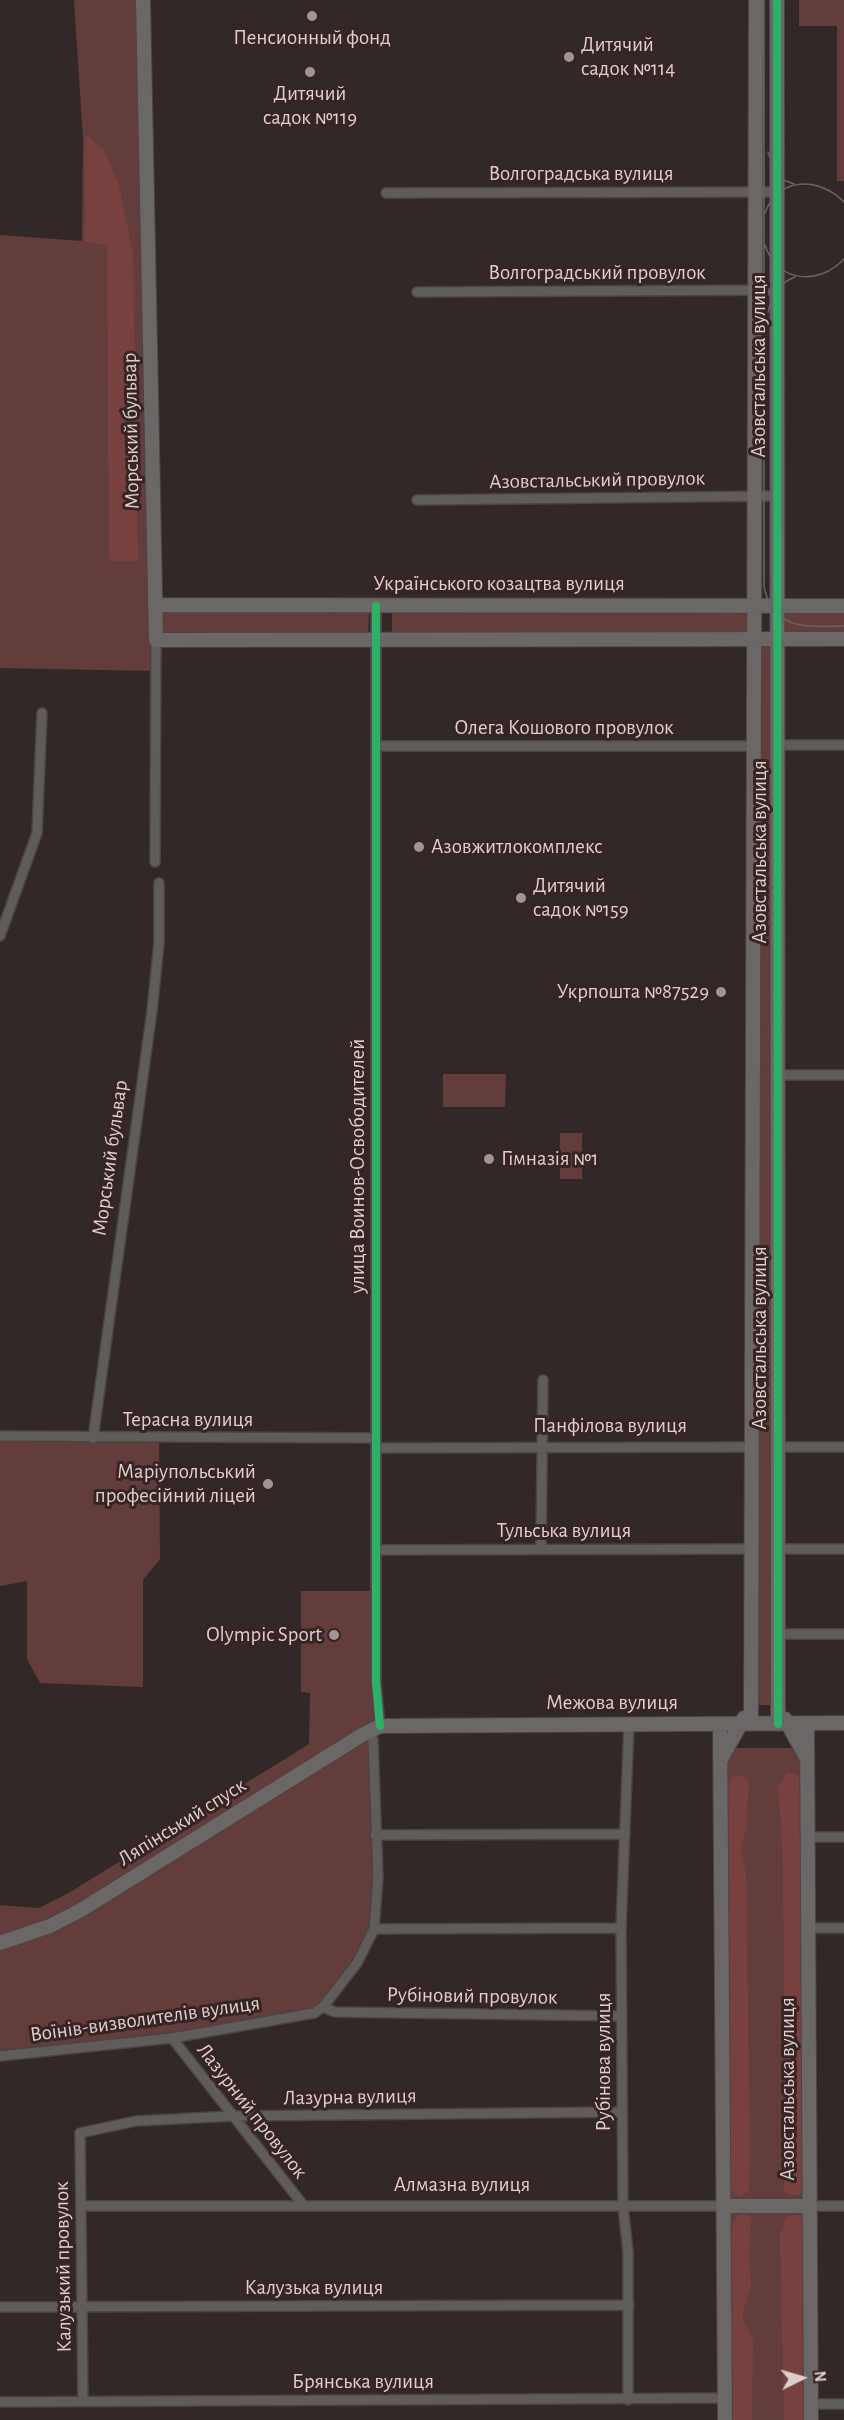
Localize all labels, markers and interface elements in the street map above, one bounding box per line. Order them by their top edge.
marker: Пенсионный фонд [305,9,319,23]
place label: Пенсионный фонд [233,25,391,51]
place label: Дитячий садок №114 [581,32,675,82]
marker: Дитячий садок №114 [562,50,576,64]
marker: Дитячий садок №119 [303,65,317,79]
place label: Дитячий садок №119 [263,81,357,131]
street label: Волгоградська вулиця [488,161,674,187]
street label: Волгоградський провулок [488,260,706,286]
street label: Азовстальська вулиця [746,274,772,458]
street label: Морський бульвар [117,352,145,510]
street label: Азовстальський провулок [489,466,705,494]
street label: Українського козацтва вулиця [373,571,625,597]
street label: Олега Кошового провулок [454,715,674,741]
street label: Азовстальська вулиця [747,760,773,944]
place label: Азовжитлокомплекс [431,834,603,860]
marker: Азовжитлокомплекс [412,840,426,854]
place label: Дитячий садок №159 [533,873,629,923]
marker: Дитячий садок №159 [514,891,528,905]
place label: Укрпошта №87529 [557,979,709,1005]
marker: Укрпошта №87529 [714,985,728,999]
street label: улица Воинов-Освободителей [345,1039,371,1293]
street label: Морський бульвар [87,1079,133,1237]
place label: Гімназія №1 [501,1146,599,1172]
marker: Гімназія №1 [482,1152,496,1166]
street label: Азовстальська вулиця [747,1246,773,1430]
street label: Терасна вулиця [123,1407,253,1433]
street label: Панфілова вулиця [533,1413,687,1439]
place label: Маріупольський професійний ліцей [95,1459,256,1509]
marker: Маріупольський професійний ліцей [261,1477,275,1491]
street label: Тульська вулиця [497,1518,631,1544]
place label: Olympic Sport [206,1622,322,1648]
marker: Olympic Sport [327,1628,341,1642]
street label: Межова вулиця [546,1690,678,1716]
street label: Ляпінський спуск [113,1773,251,1871]
street label: Рубіновий провулок [386,1982,558,2010]
street label: Воїнів-визволителів вулиця [28,1990,262,2048]
street label: Рубінова вулиця [591,1992,617,2132]
street label: Азовстальська вулиця [775,1997,801,2181]
street label: Лазурний провулок [191,2038,313,2184]
street label: Лазурна вулиця [283,2083,417,2111]
street label: Алмазна вулиця [394,2172,530,2198]
street label: Калузький провулок [49,2181,77,2353]
street label: Калузька вулиця [245,2275,383,2301]
north arrow [772,2348,832,2408]
street label: Брянська вулиця [292,2369,434,2395]
text: N [811,2370,828,2383]

